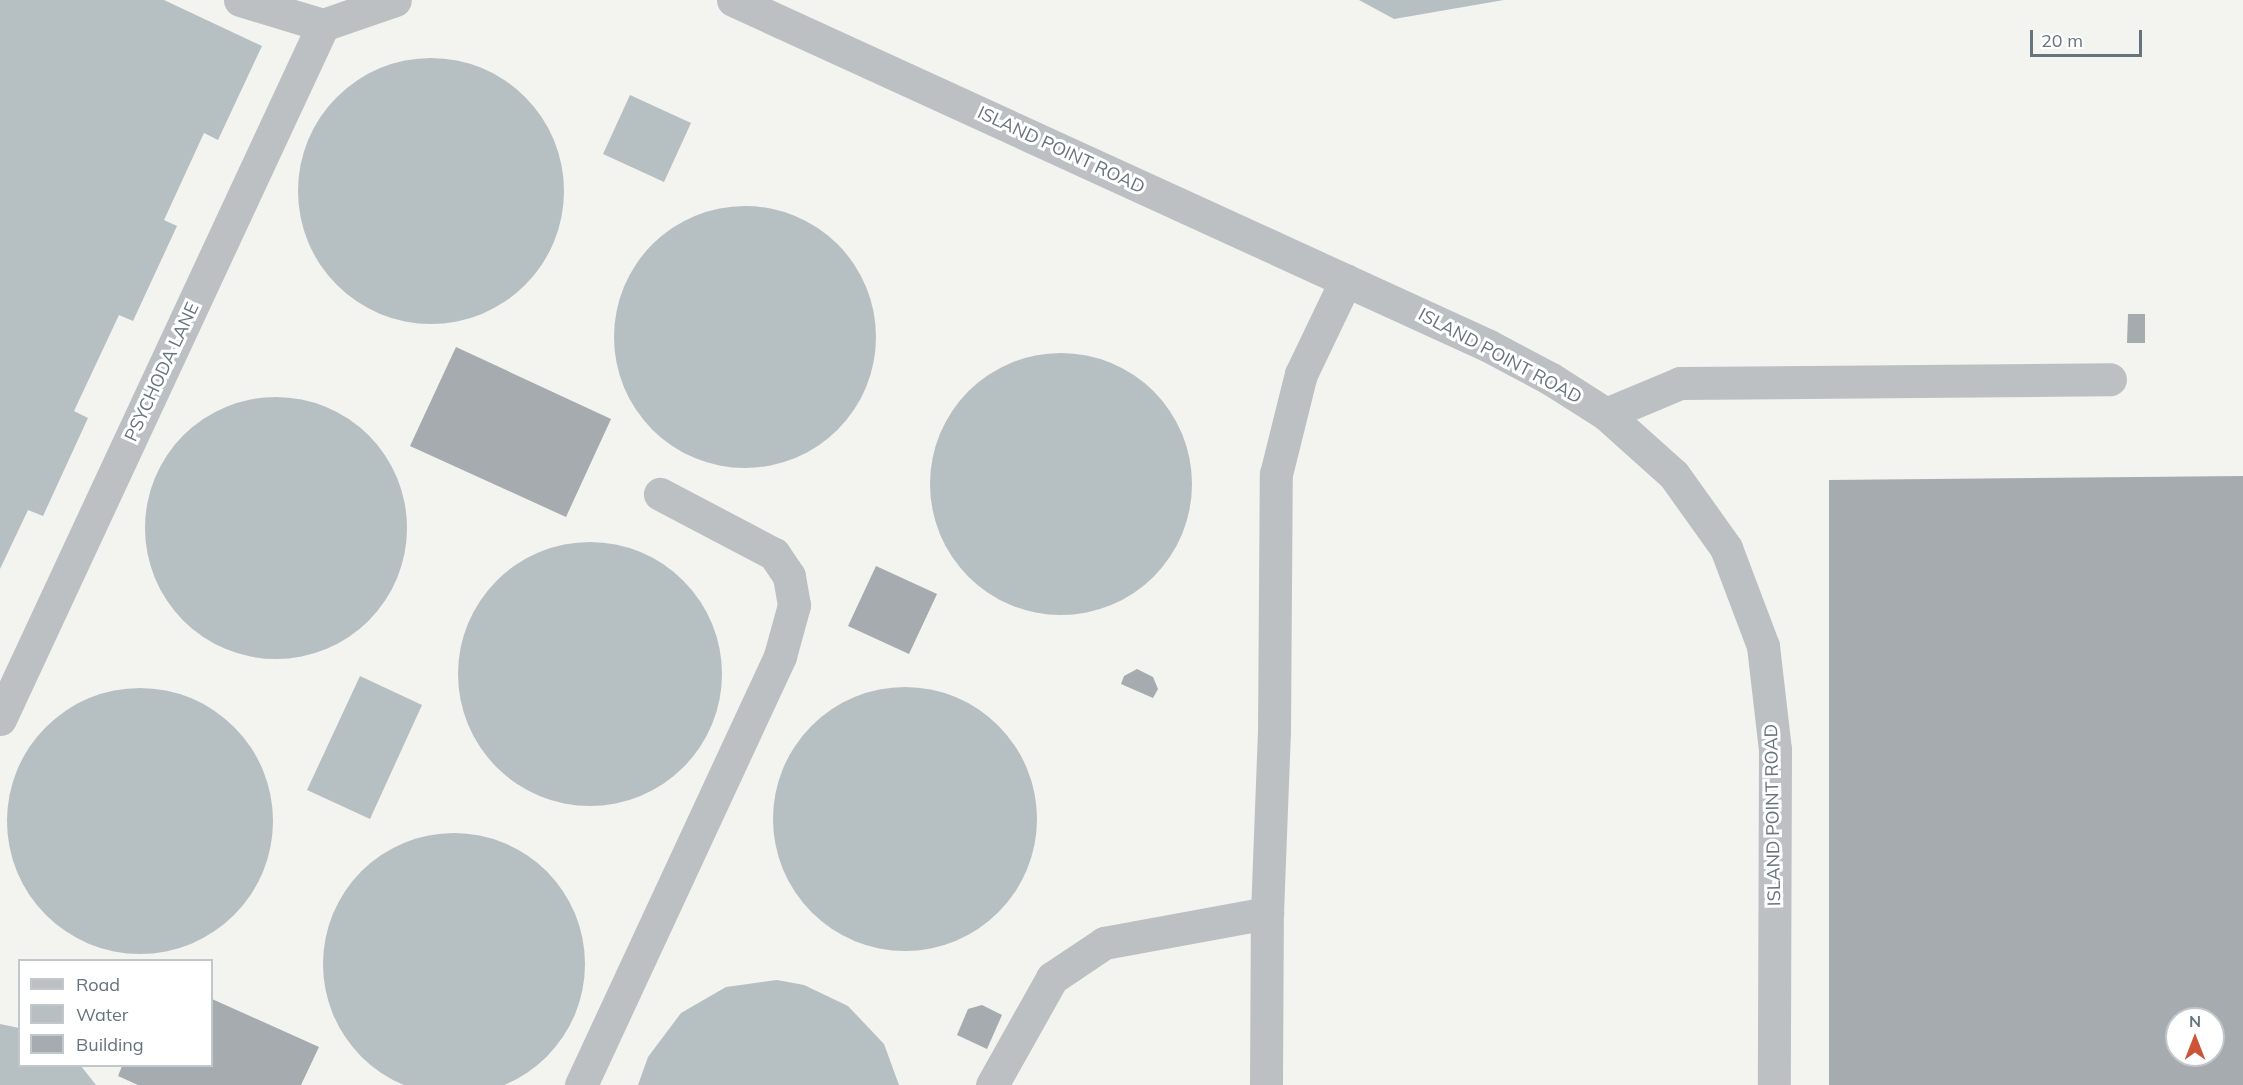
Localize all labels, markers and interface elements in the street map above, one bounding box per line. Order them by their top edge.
scale bar [2033,18,2146,56]
text: 20 m [2041,29,2083,52]
street label: ISLAND POINT ROAD [974,102,1148,198]
street label: PSYCHODA LANE [120,299,204,445]
street label: ISLAND POINT ROAD [1415,304,1585,408]
street label: ISLAND POINT ROAD [1761,724,1785,906]
legend [18,959,213,1067]
text: Road [76,973,120,996]
text: Water [76,1003,128,1026]
north arrow [2165,1007,2225,1067]
text: N [2189,1011,2201,1031]
text: Building [76,1033,144,1056]

